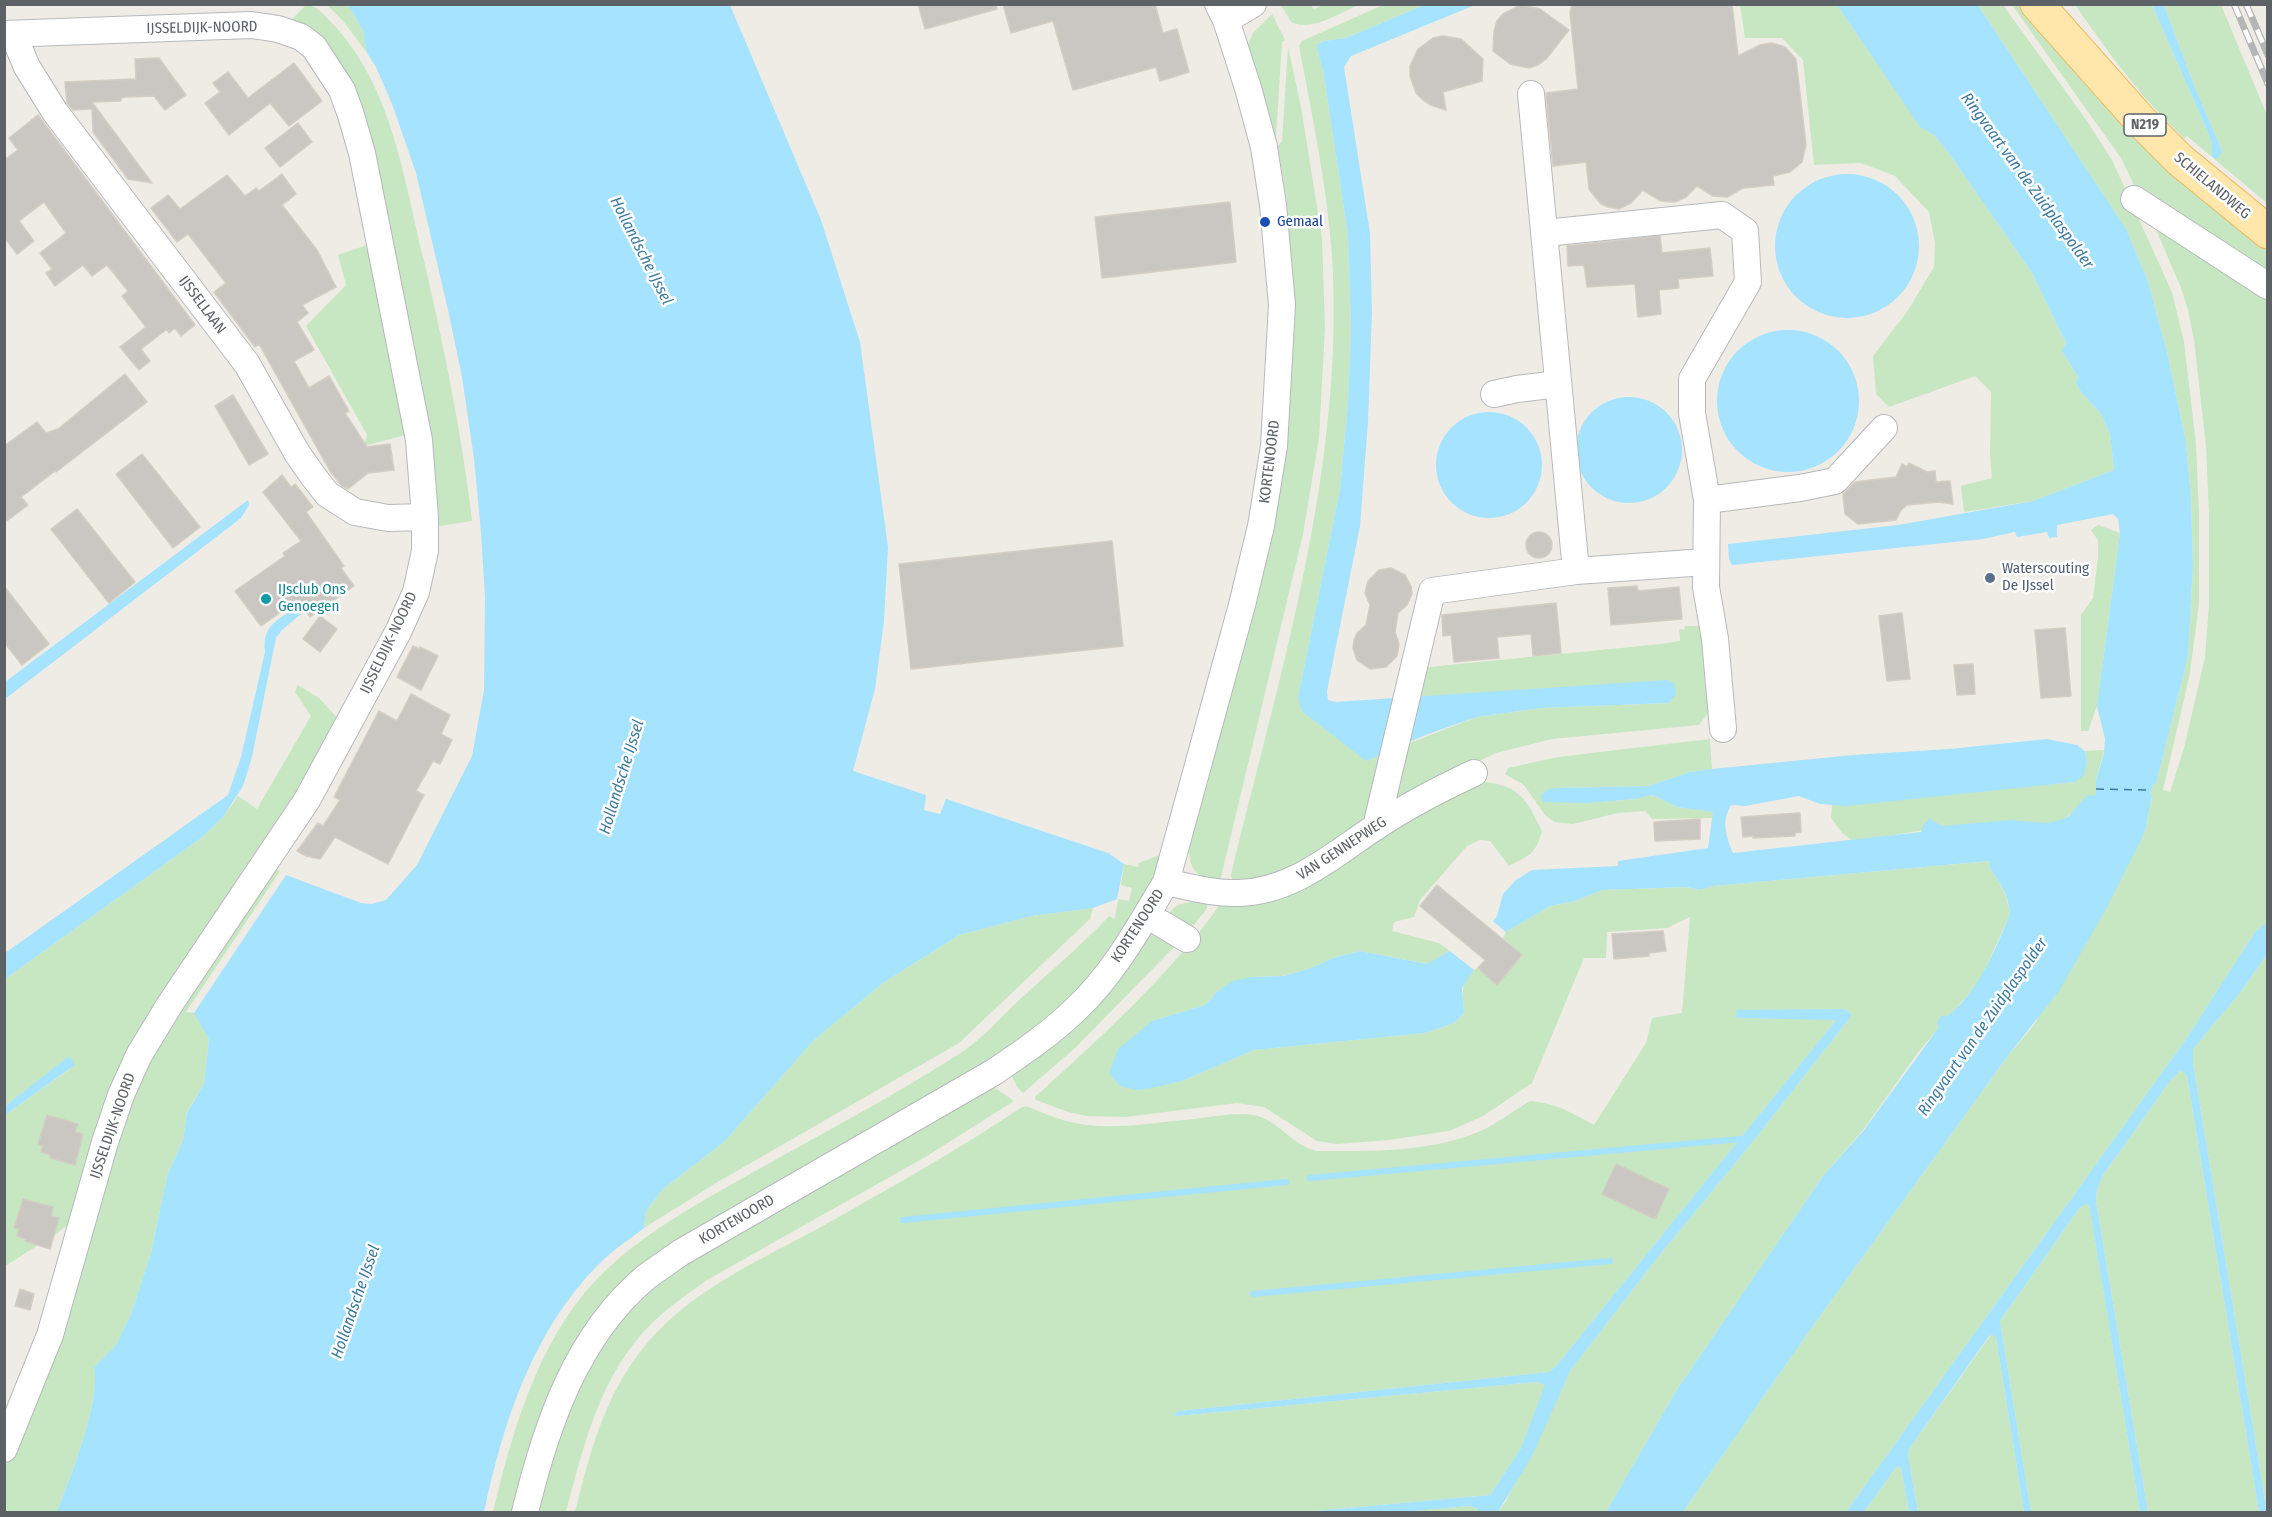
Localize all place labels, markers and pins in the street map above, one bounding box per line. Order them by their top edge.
place label: Gemaal [1277,213,1323,231]
marker: Gemaal [1258,215,1272,229]
place label: Waterscouting De IJssel [2002,560,2089,595]
marker: Waterscouting De IJssel [1983,571,1997,585]
place label: IJsclub Ons Genoegen [278,581,346,616]
marker: IJsclub Ons Genoegen [259,592,273,606]

